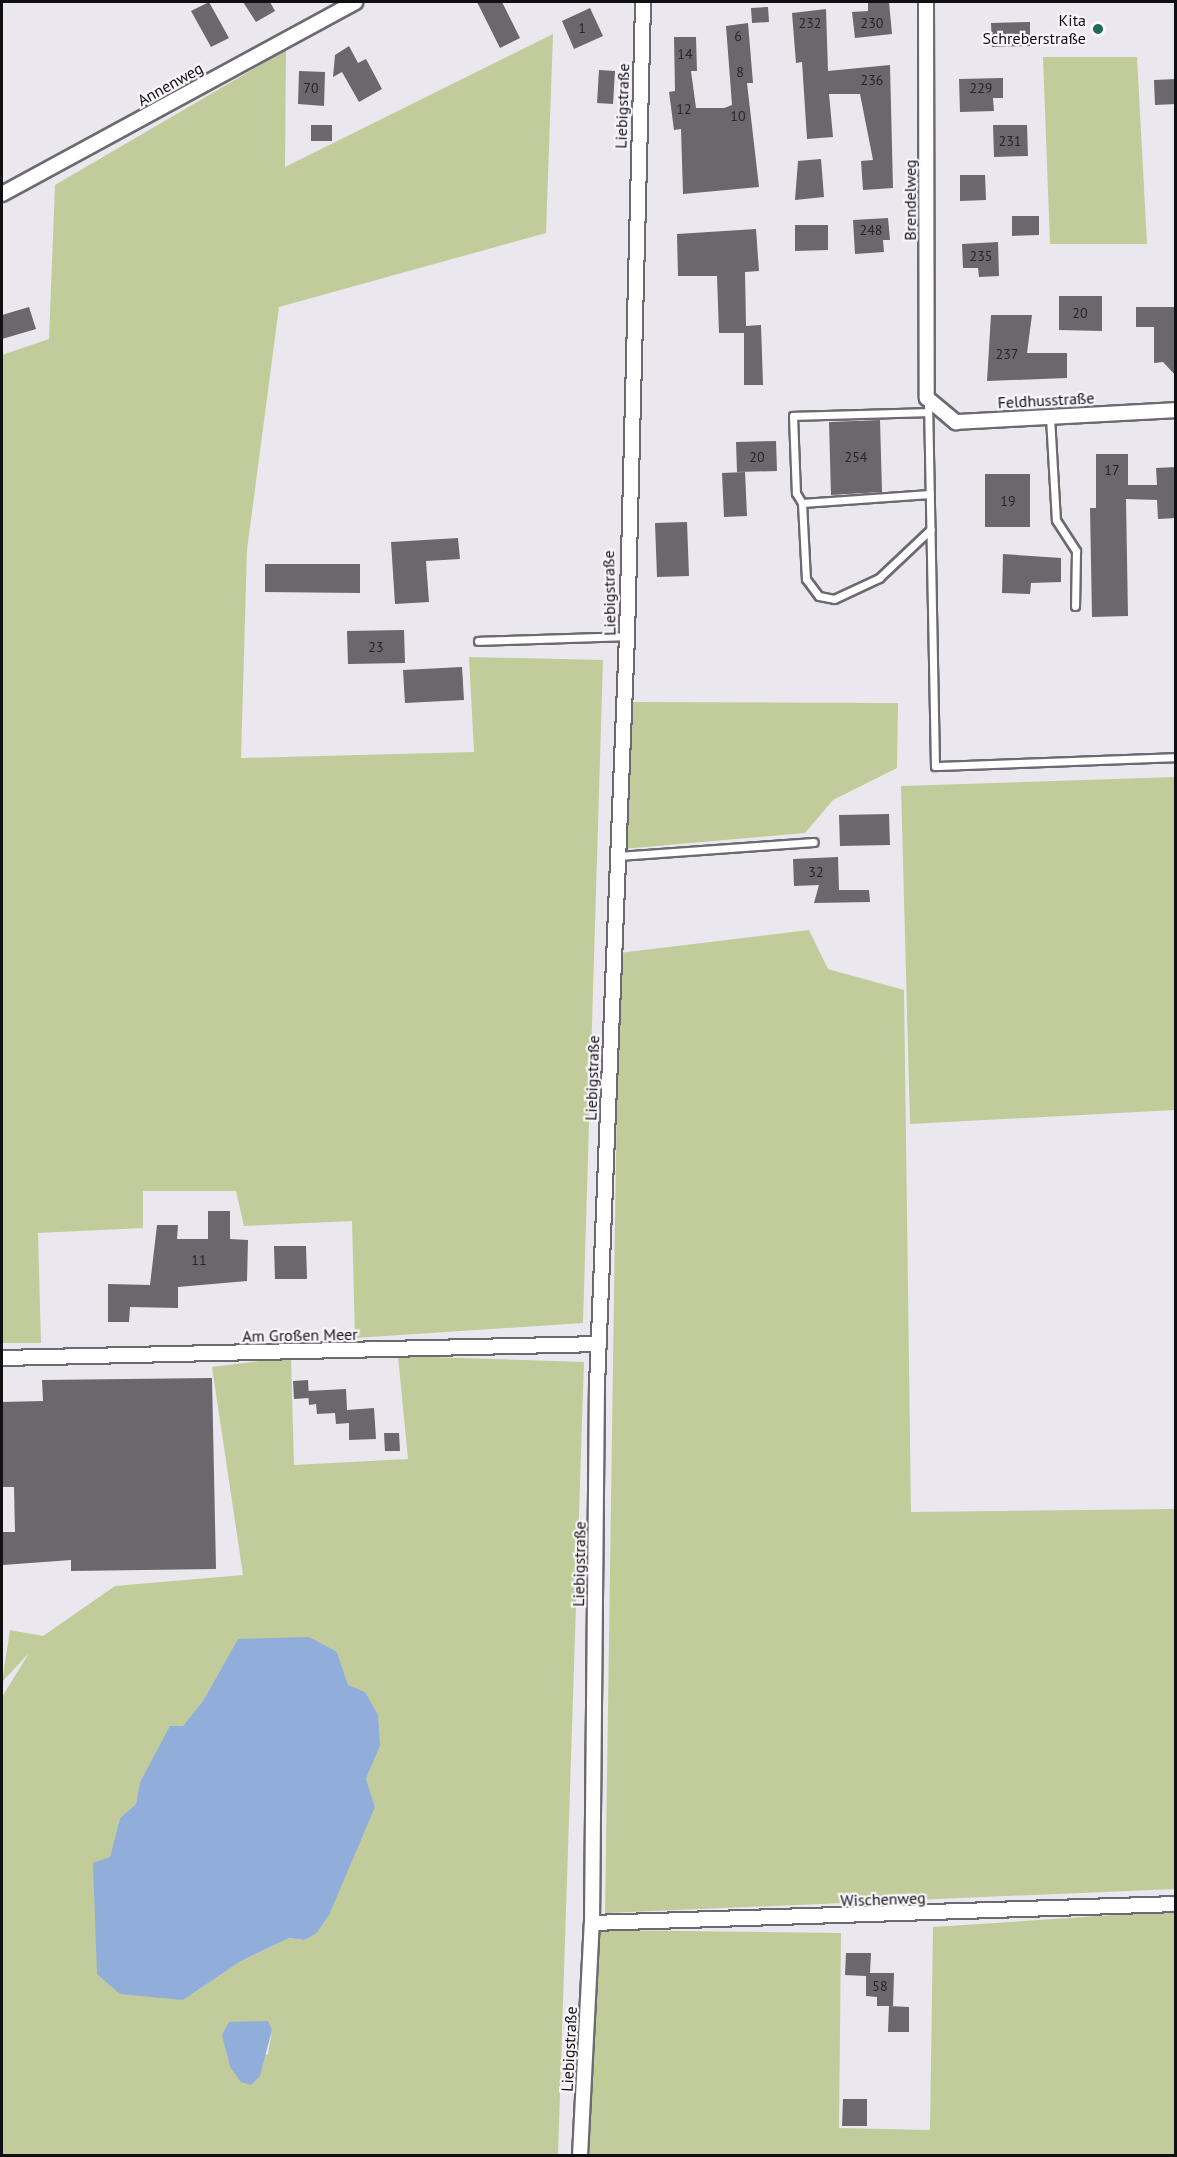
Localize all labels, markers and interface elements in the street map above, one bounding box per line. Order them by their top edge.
place label: Kita Schreberstraße [983,10,1086,48]
house number: 232 [799,15,821,31]
house number: 230 [861,15,883,31]
house number: 1 [578,20,586,36]
marker: Kita Schreberstraße [1091,22,1105,36]
house number: 6 [734,28,742,44]
house number: 14 [677,46,693,62]
street label: Annenweg [134,58,206,110]
street label: Liebigstraße [611,63,633,149]
house number: 8 [736,64,744,80]
house number: 236 [861,72,883,88]
house number: 70 [303,80,319,96]
house number: 229 [970,80,992,96]
house number: 12 [676,101,692,117]
house number: 10 [730,108,746,124]
house number: 231 [999,133,1021,149]
street label: Brendelweg [900,159,920,241]
house number: 248 [860,222,882,238]
house number: 235 [970,248,992,264]
house number: 20 [1072,305,1088,321]
house number: 237 [996,346,1018,362]
street label: Feldhusstraße [997,388,1095,412]
house number: 20 [749,449,765,465]
house number: 254 [845,449,867,465]
house number: 17 [1104,462,1120,478]
house number: 19 [1000,493,1016,509]
street label: Liebigstraße [599,550,619,636]
house number: 23 [368,639,384,655]
house number: 32 [808,864,824,880]
street label: Liebigstraße [581,1035,603,1121]
house number: 11 [191,1252,207,1268]
street label: Am Großen Meer [242,1324,358,1346]
street label: Liebigstraße [569,1521,589,1607]
street label: Wischenweg [840,1888,926,1910]
house number: 58 [872,1978,888,1994]
street label: Liebigstraße [557,2006,581,2092]

